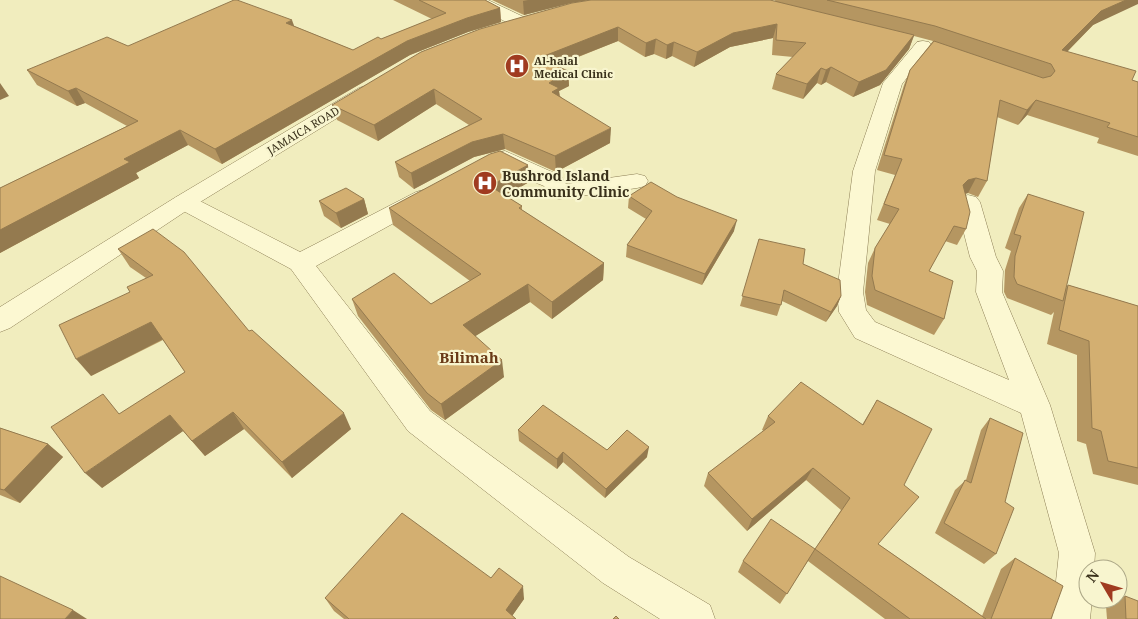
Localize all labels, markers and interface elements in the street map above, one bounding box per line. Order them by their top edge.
hospital icon: Al-halal Medical Clinic [504,53,530,79]
place label: Al-halal Medical Clinic [534,53,613,81]
street label: JAMAICA ROAD [263,102,342,158]
place label: Bushrod Island Community Clinic [502,166,629,201]
hospital icon: Bushrod Island Community Clinic [472,170,498,196]
district label: Bilimah [439,347,499,367]
north arrow [1078,559,1128,609]
text: N [1081,565,1103,586]

